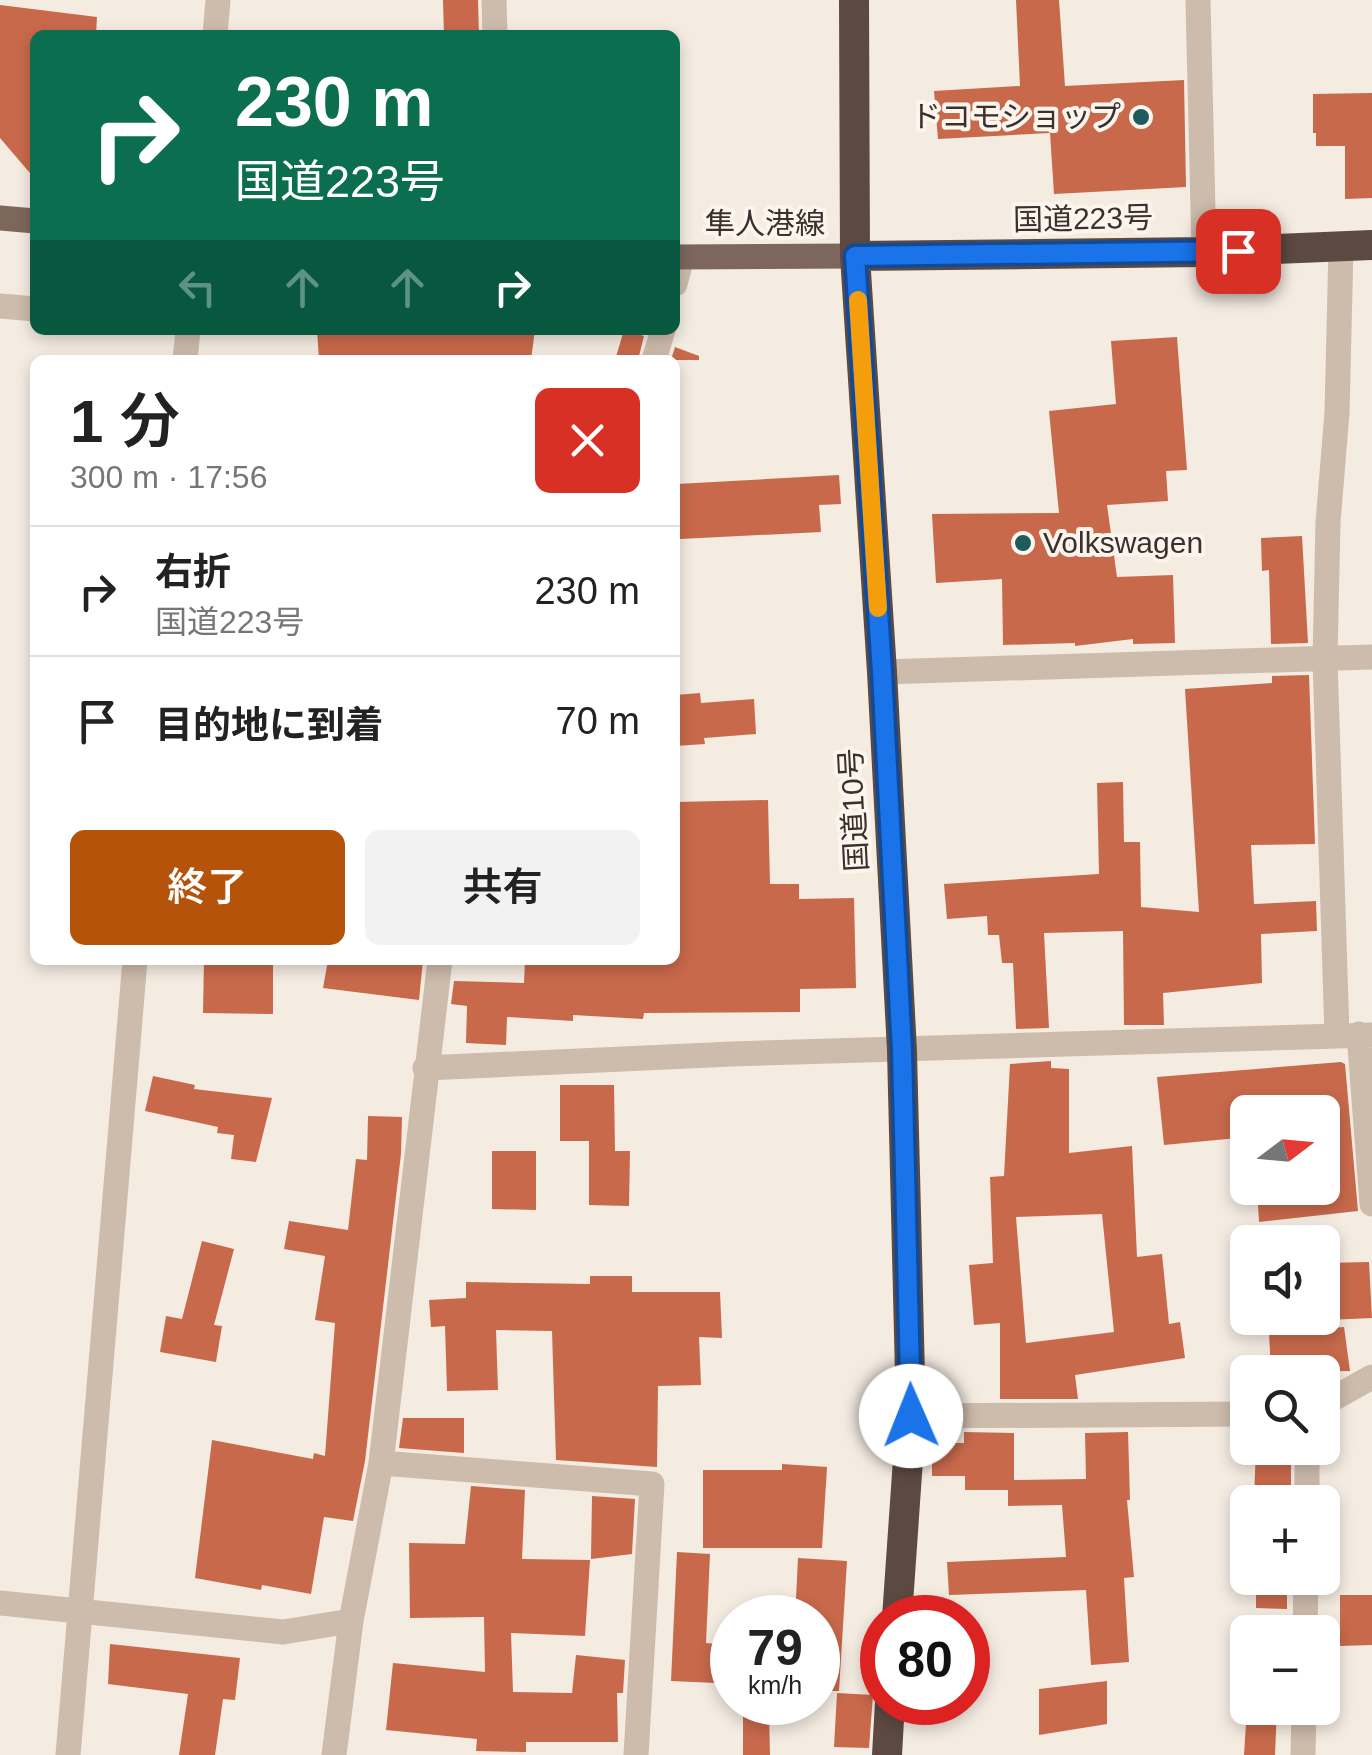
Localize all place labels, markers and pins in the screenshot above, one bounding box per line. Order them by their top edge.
place label: ドコモショップ [911,100,1121,133]
marker: ドコモショップ [1130,106,1152,128]
pin [1196,209,1281,294]
place label: Volkswagen [1043,526,1203,559]
marker: Volkswagen [1012,532,1034,554]

